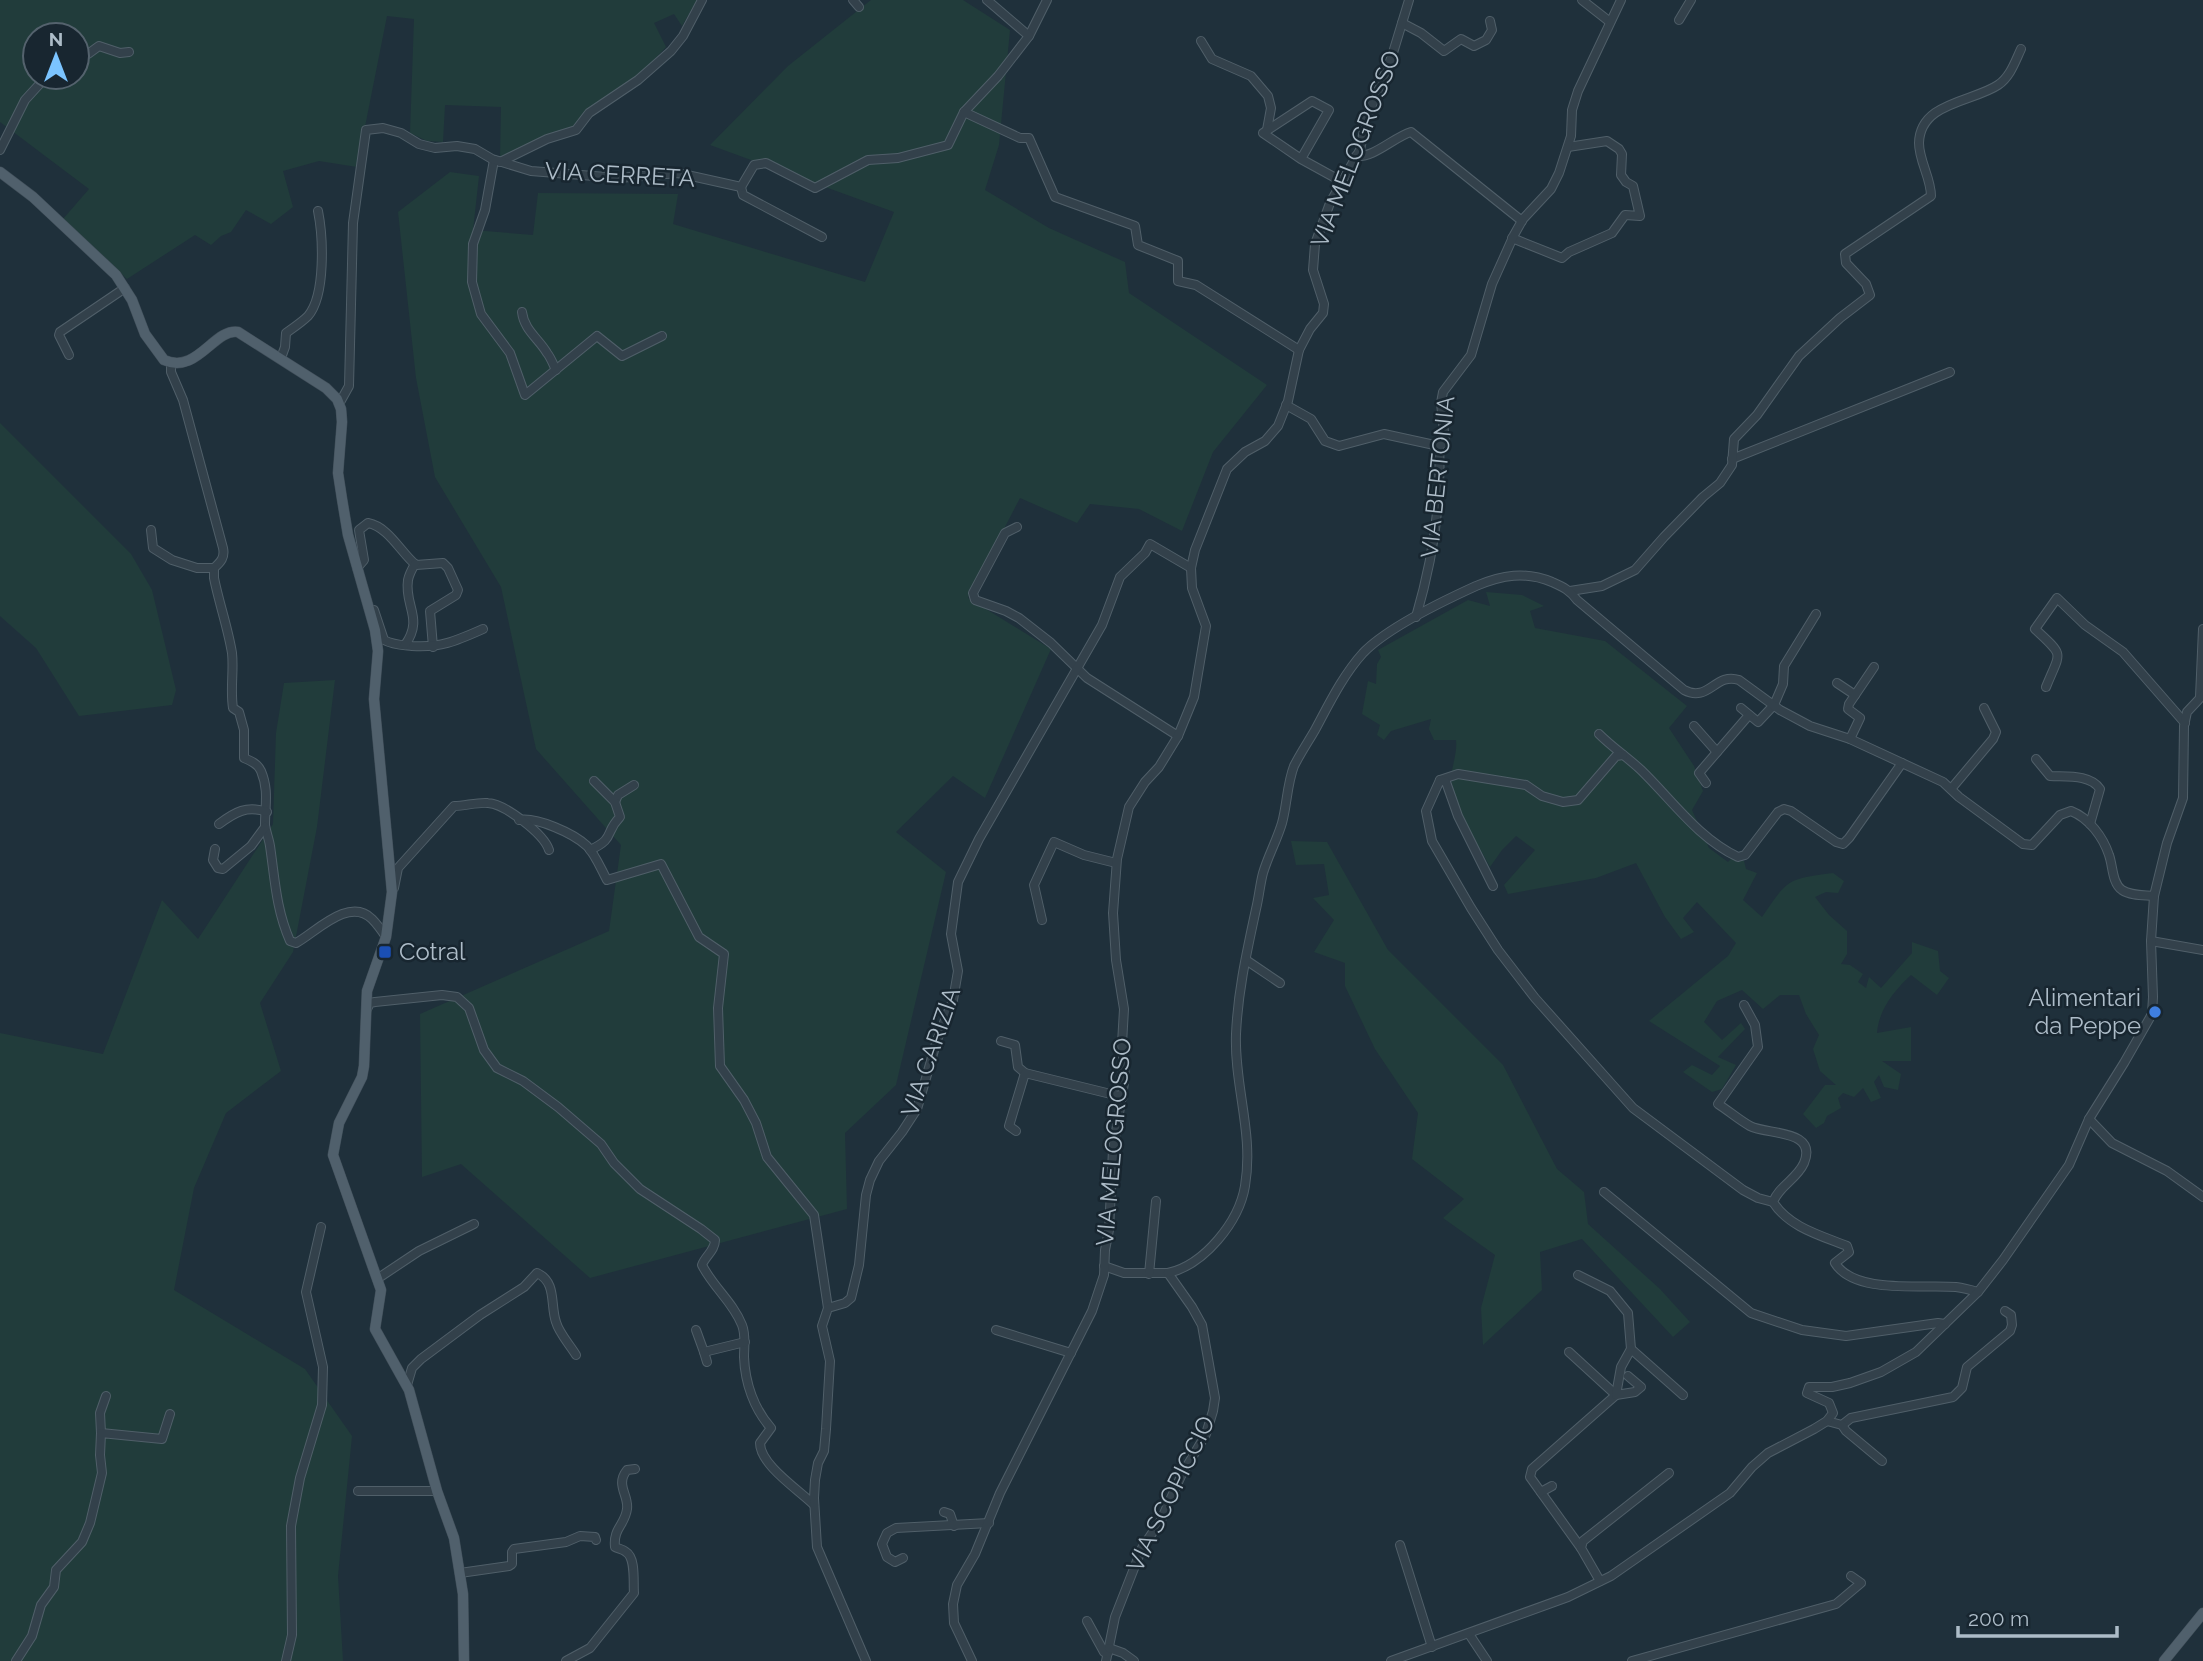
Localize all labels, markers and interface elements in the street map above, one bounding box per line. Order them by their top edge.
north arrow [21,21,91,91]
text: N [49,28,63,50]
street label: VIA MELOGROSSO [1305,46,1406,252]
street label: VIA CERRETA [544,156,696,193]
street label: VIA BERTONIA [1415,395,1460,559]
place label: Cotral [399,937,466,966]
marker: Cotral [377,944,393,960]
street label: VIA CARIZIA [895,983,966,1120]
place label: Alimentari da Peppe [2028,983,2141,1040]
marker: Alimentari da Peppe [2147,1004,2163,1020]
street label: VIA MELOGROSSO [1090,1037,1137,1247]
street label: VIA SCOPICCIO [1120,1411,1221,1577]
scale bar [1958,1594,2117,1638]
text: 200 m [1968,1606,2029,1631]

